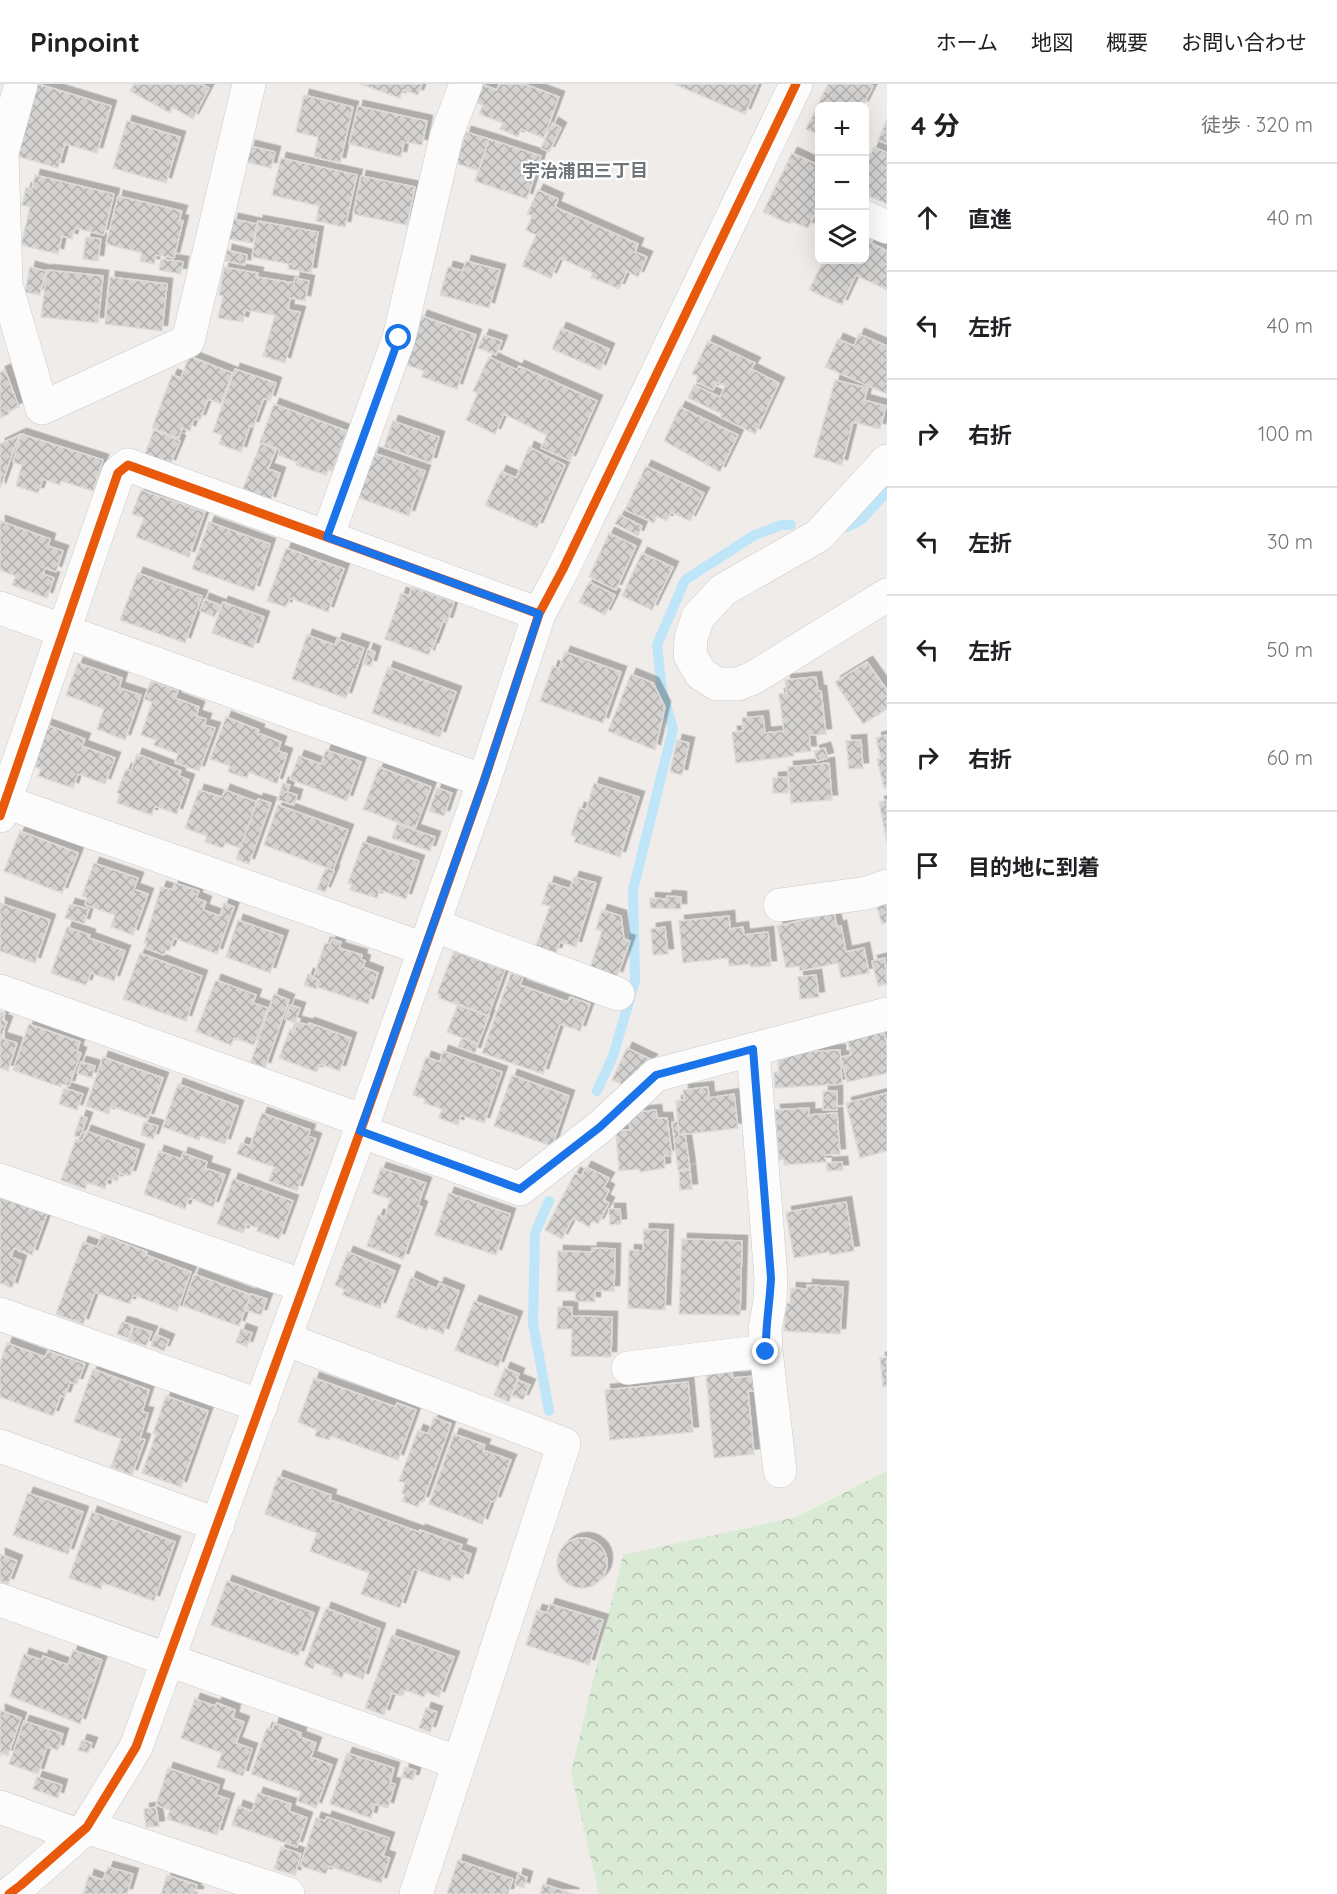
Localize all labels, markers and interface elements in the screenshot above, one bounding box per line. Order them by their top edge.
text: Pinpoint [30,24,140,59]
text: ホーム [936,29,998,55]
text: 地図 [1031,29,1073,55]
text: 概要 [1106,29,1148,55]
text: お問い合わせ [1181,29,1307,55]
map controls [815,102,869,264]
button: + [815,102,869,156]
text: 4 分 [911,109,960,142]
text: 徒歩 · 320 m [1201,112,1313,137]
button: − [815,156,869,210]
district label: 宇治浦田三丁目 [522,159,648,182]
icon: ahead [911,201,944,234]
text: 直進 [968,205,1012,233]
text: 40 m [1267,205,1313,230]
button: layers [815,210,869,264]
icon: left [911,309,944,342]
text: 左折 [968,313,1012,341]
text: 40 m [1267,313,1313,338]
route start [385,324,411,350]
icon: right [911,417,944,450]
text: 右折 [968,421,1012,449]
text: 100 m [1258,421,1313,446]
icon: left [911,525,944,558]
text: 左折 [968,529,1012,557]
text: 30 m [1267,529,1313,554]
icon: left [911,633,944,666]
text: 左折 [968,637,1012,665]
text: 50 m [1267,637,1313,662]
icon: right [911,741,944,774]
text: 右折 [968,745,1012,773]
text: 60 m [1267,745,1313,770]
icon: arrive [911,849,944,882]
text: 目的地に到着 [968,853,1100,881]
route end [752,1338,778,1364]

